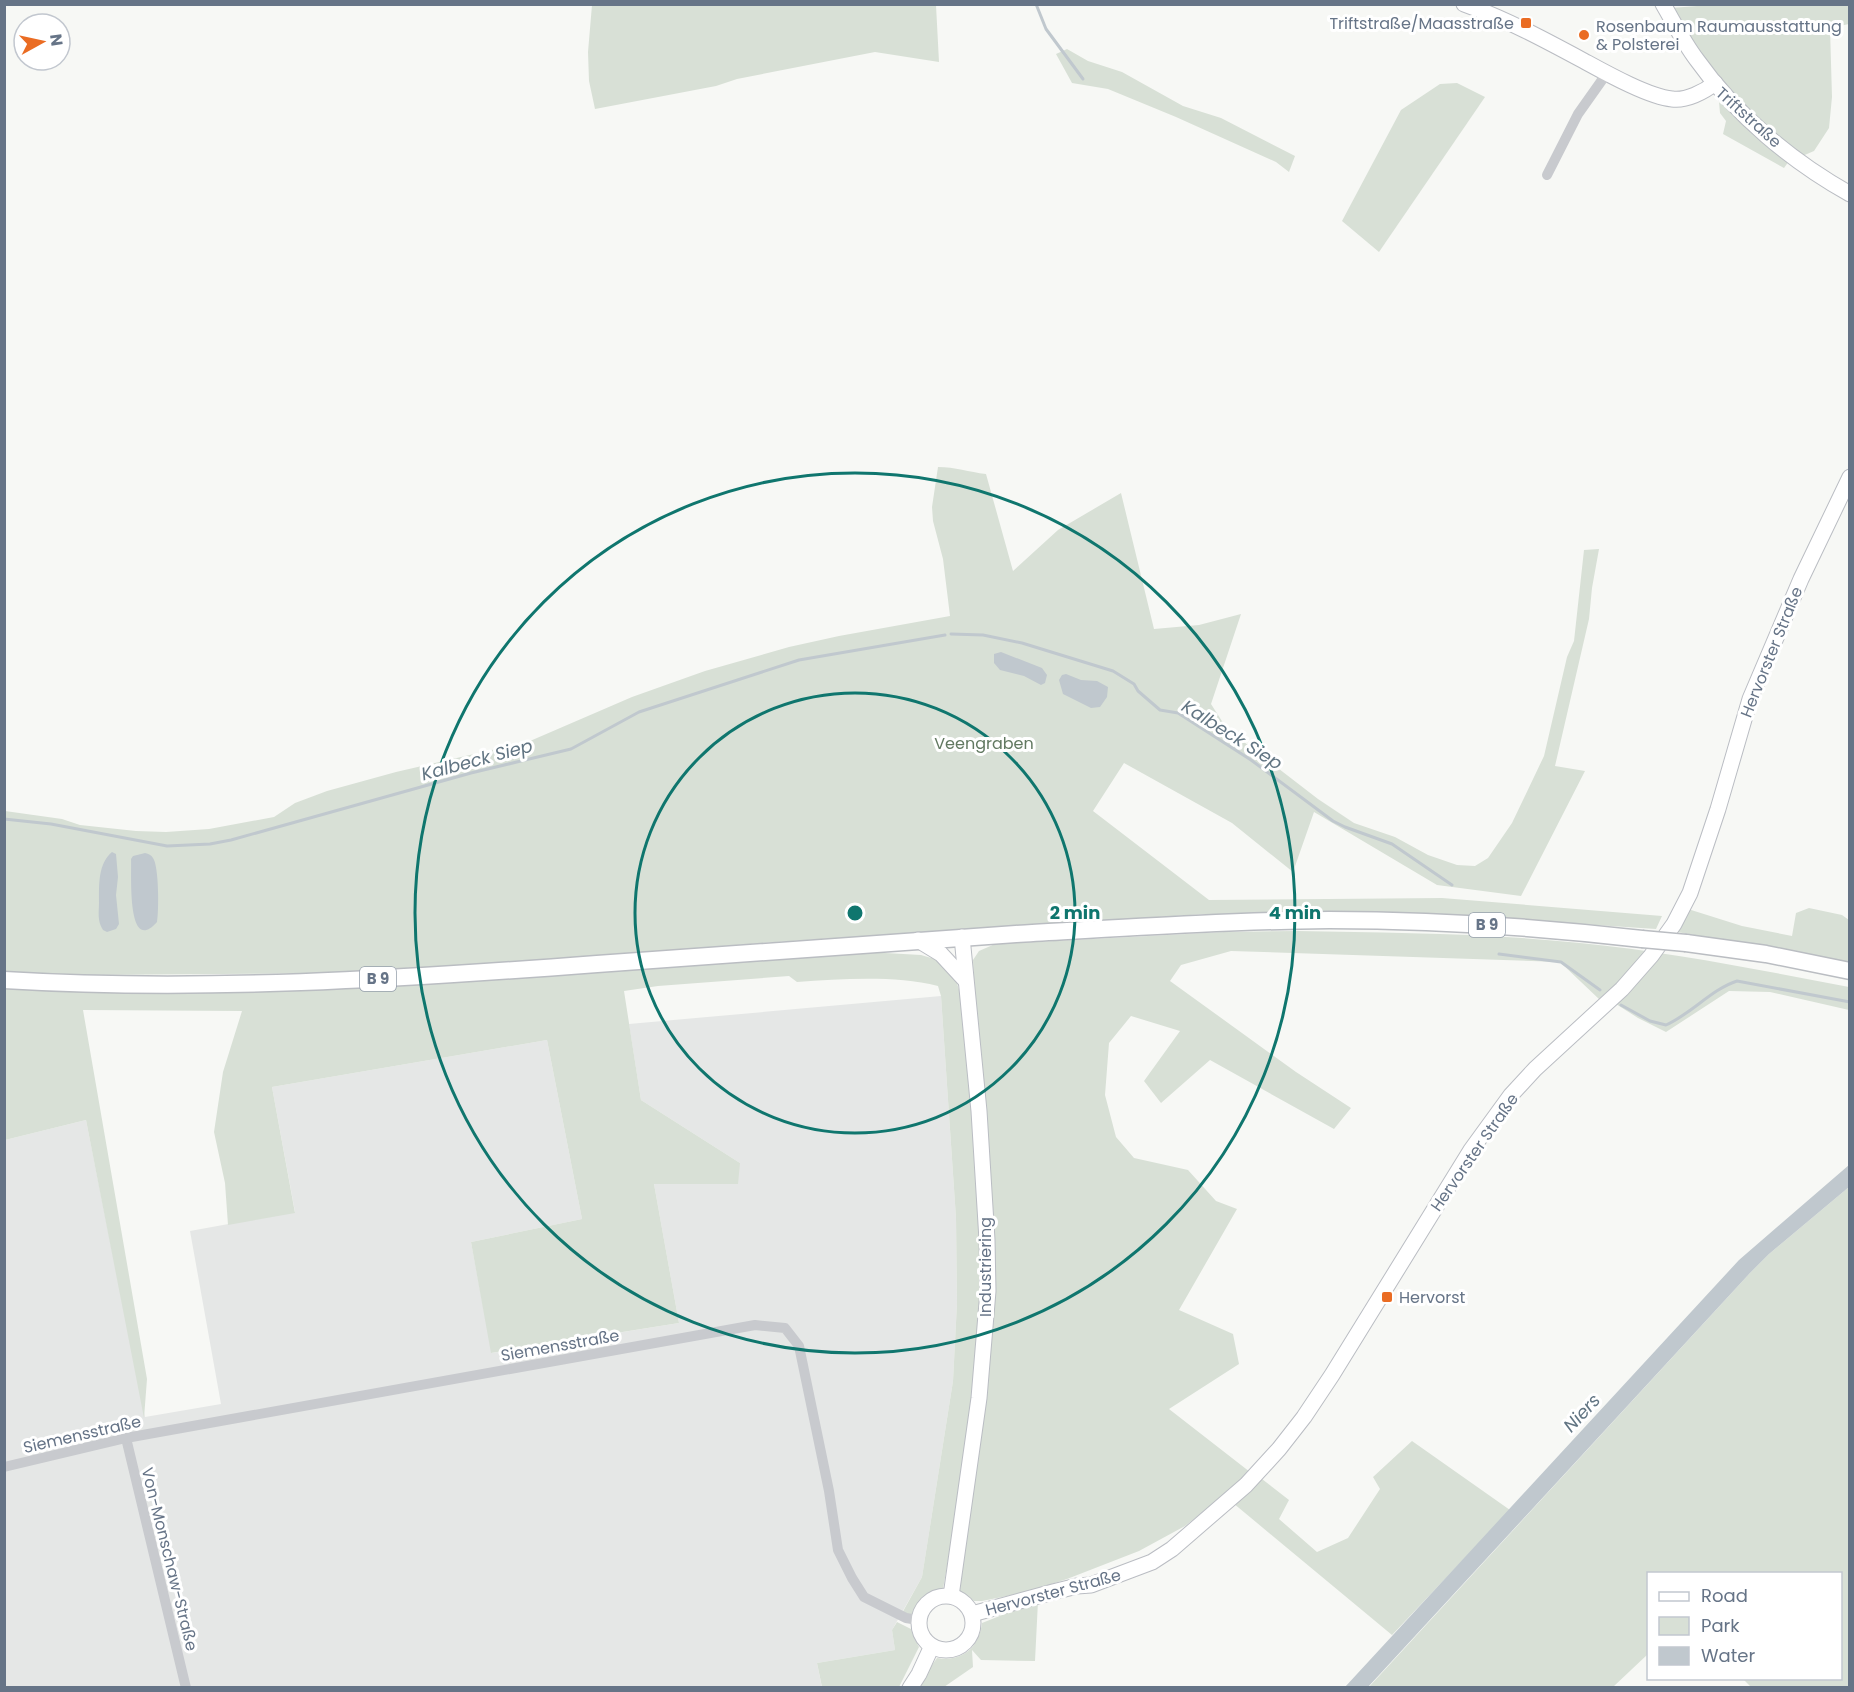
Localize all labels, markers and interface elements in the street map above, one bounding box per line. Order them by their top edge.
north arrow [12,12,72,72]
place label: Triftstraße/Maasstraße [1329,12,1514,35]
place label: Rosenbaum Raumausstattung & Polsterei [1596,15,1842,56]
marker: Triftstraße/Maasstraße [1519,16,1533,30]
marker: Rosenbaum Raumausstattung & Polsterei [1577,28,1591,42]
text: N [44,32,69,48]
street label: Triftstraße [1711,82,1787,153]
street label: Hervorster Straße [1735,583,1808,721]
water label: Kalbeck Siep [1177,694,1287,776]
park label: Veengraben [934,732,1034,755]
water label: Kalbeck Siep [418,733,535,786]
text: 2 min [1050,900,1100,925]
text: 4 min [1269,900,1321,925]
centre of rings [845,903,865,923]
road number: B 9 [1469,913,1505,937]
road number: B 9 [360,967,396,991]
street label: Hervorster Straße [1425,1089,1524,1216]
street label: Industriering [974,1217,997,1317]
place label: Hervorst [1399,1286,1465,1309]
marker: Hervorst [1380,1290,1394,1304]
street label: Siemensstraße [499,1324,621,1367]
water label: Niers [1557,1388,1606,1437]
street label: Siemensstraße [21,1410,143,1459]
street label: Von-Monschaw-Straße [136,1465,203,1653]
street label: Hervorster Straße [983,1563,1123,1622]
legend [1647,1572,1842,1680]
text: Road [1701,1583,1748,1608]
text: Park [1701,1613,1740,1638]
text: Water [1701,1643,1755,1668]

